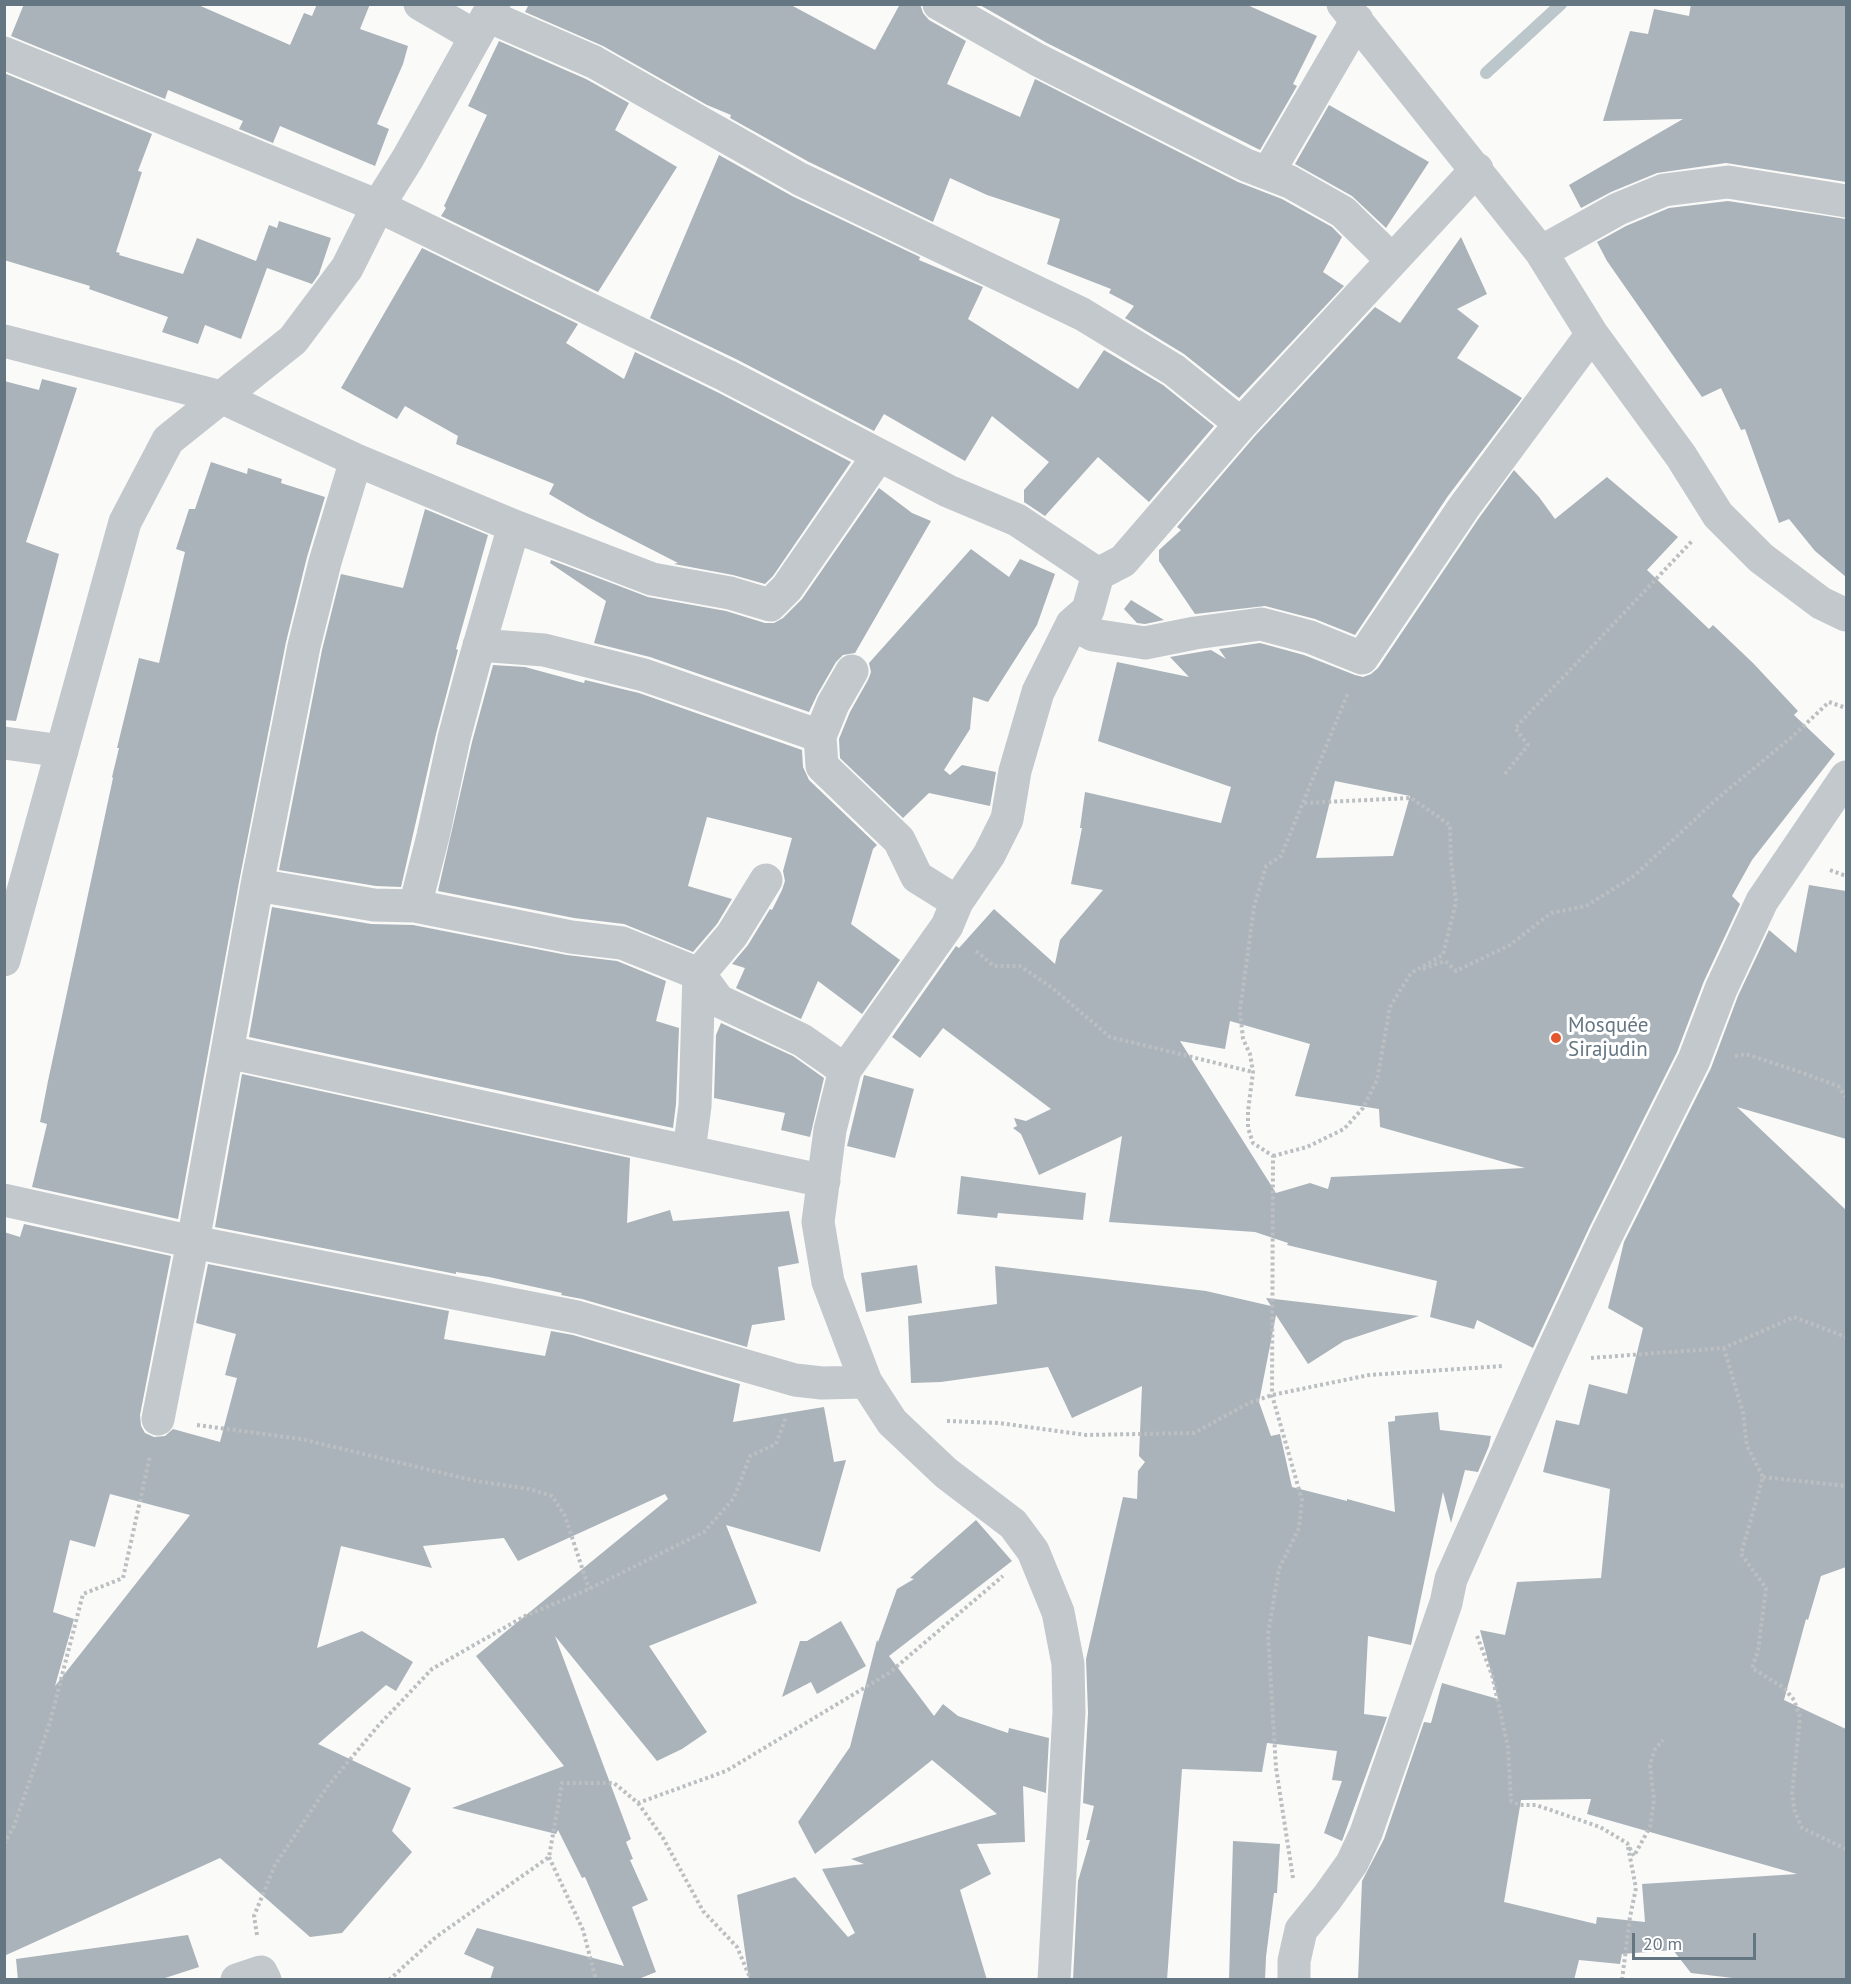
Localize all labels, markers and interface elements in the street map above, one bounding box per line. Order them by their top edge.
place label: Mosquée Sirajudin [1568,1013,1648,1063]
marker: Mosquée Sirajudin [1549,1031,1563,1045]
scale bar [1635,1921,1760,1959]
text: 20 m [1643,1932,1682,1955]

